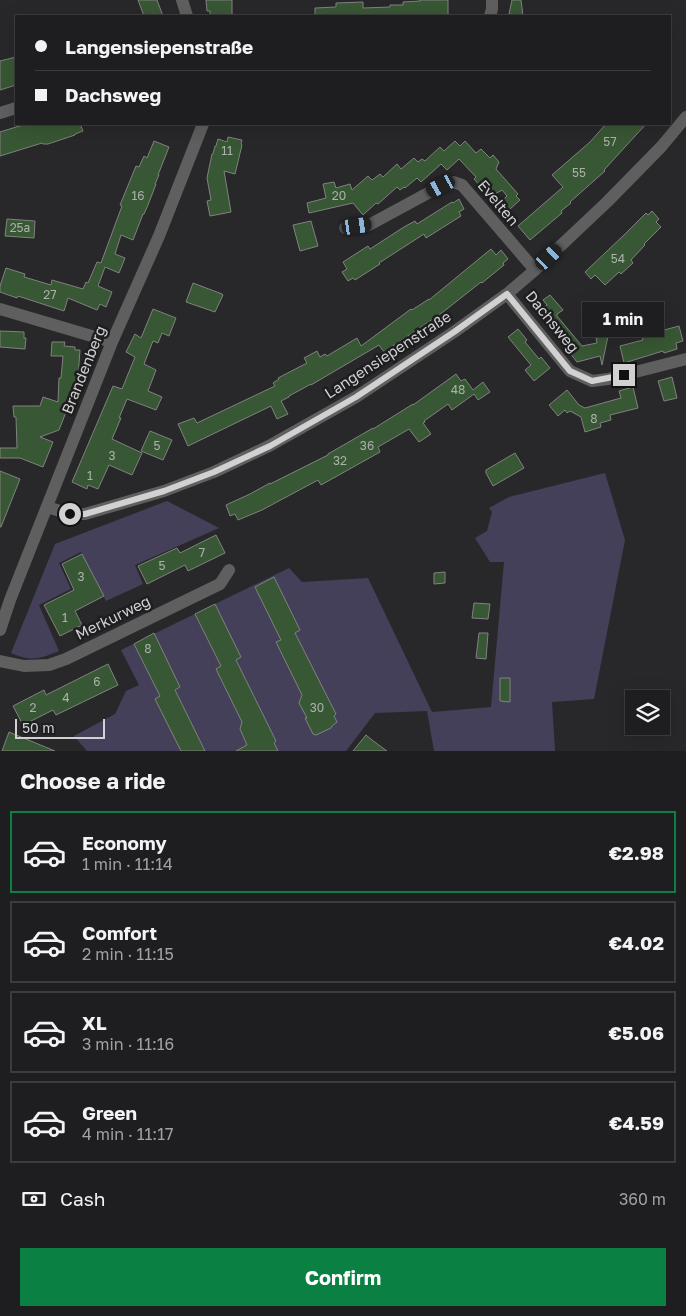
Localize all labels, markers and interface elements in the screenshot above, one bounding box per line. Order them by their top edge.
text: Langensiepenstraße [65,35,253,58]
text: Dachsweg [65,83,161,106]
house number: 57 [603,134,617,149]
house number: 11 [221,143,233,158]
house number: 55 [572,165,586,180]
car [424,172,457,200]
street label: Evelten [474,176,523,229]
house number: 16 [131,188,145,203]
house number: 20 [332,188,346,203]
car [341,216,372,236]
house number: 25a [10,220,30,235]
car [532,241,565,273]
house number: 54 [611,251,625,266]
house number: 27 [43,287,57,302]
street label: Dachsweg [522,287,583,356]
callout: 1 min [583,302,665,338]
street label: Langensiepenstraße [321,306,454,402]
text: 1 min [603,309,643,329]
street label: Brandenberg [57,323,109,416]
route end [613,364,635,386]
house number: 48 [451,382,465,397]
house number: 8 [590,411,598,426]
house number: 5 [154,438,161,453]
house number: 36 [360,438,374,453]
house number: 3 [108,448,116,463]
house number: 32 [333,453,347,468]
house number: 1 [87,468,93,483]
route start [59,503,81,525]
house number: 7 [199,545,205,560]
house number: 5 [159,558,166,573]
house number: 3 [77,569,85,584]
street label: Merkurweg [72,591,153,643]
house number: 1 [62,610,68,625]
house number: 8 [144,641,152,656]
house number: 6 [93,674,101,689]
house number: 4 [62,690,70,705]
map controls [625,690,670,735]
button: layers [625,690,670,735]
house number: 2 [30,700,37,715]
house number: 30 [310,700,324,715]
scale bar [15,716,105,739]
text: 50 m [22,719,55,736]
text: Choose a ride [20,767,166,794]
icon: car [22,830,67,875]
text: Economy [82,831,167,854]
text: €2.98 [609,841,664,864]
text: 1 min · 11:14 [82,854,173,874]
icon: car [22,920,67,965]
text: Comfort [82,921,157,944]
text: €4.02 [609,931,664,954]
text: 2 min · 11:15 [82,944,174,964]
icon: car [22,1010,67,1055]
text: XL [82,1011,107,1034]
text: €5.06 [609,1021,664,1044]
text: 3 min · 11:16 [82,1034,174,1054]
icon: car [22,1100,67,1145]
text: Green [82,1101,137,1124]
text: €4.59 [609,1111,664,1134]
text: 4 min · 11:17 [82,1124,173,1144]
icon: cash [20,1185,48,1213]
text: Cash [60,1187,105,1210]
text: 360 m [619,1189,666,1209]
button: Confirm [20,1248,666,1306]

